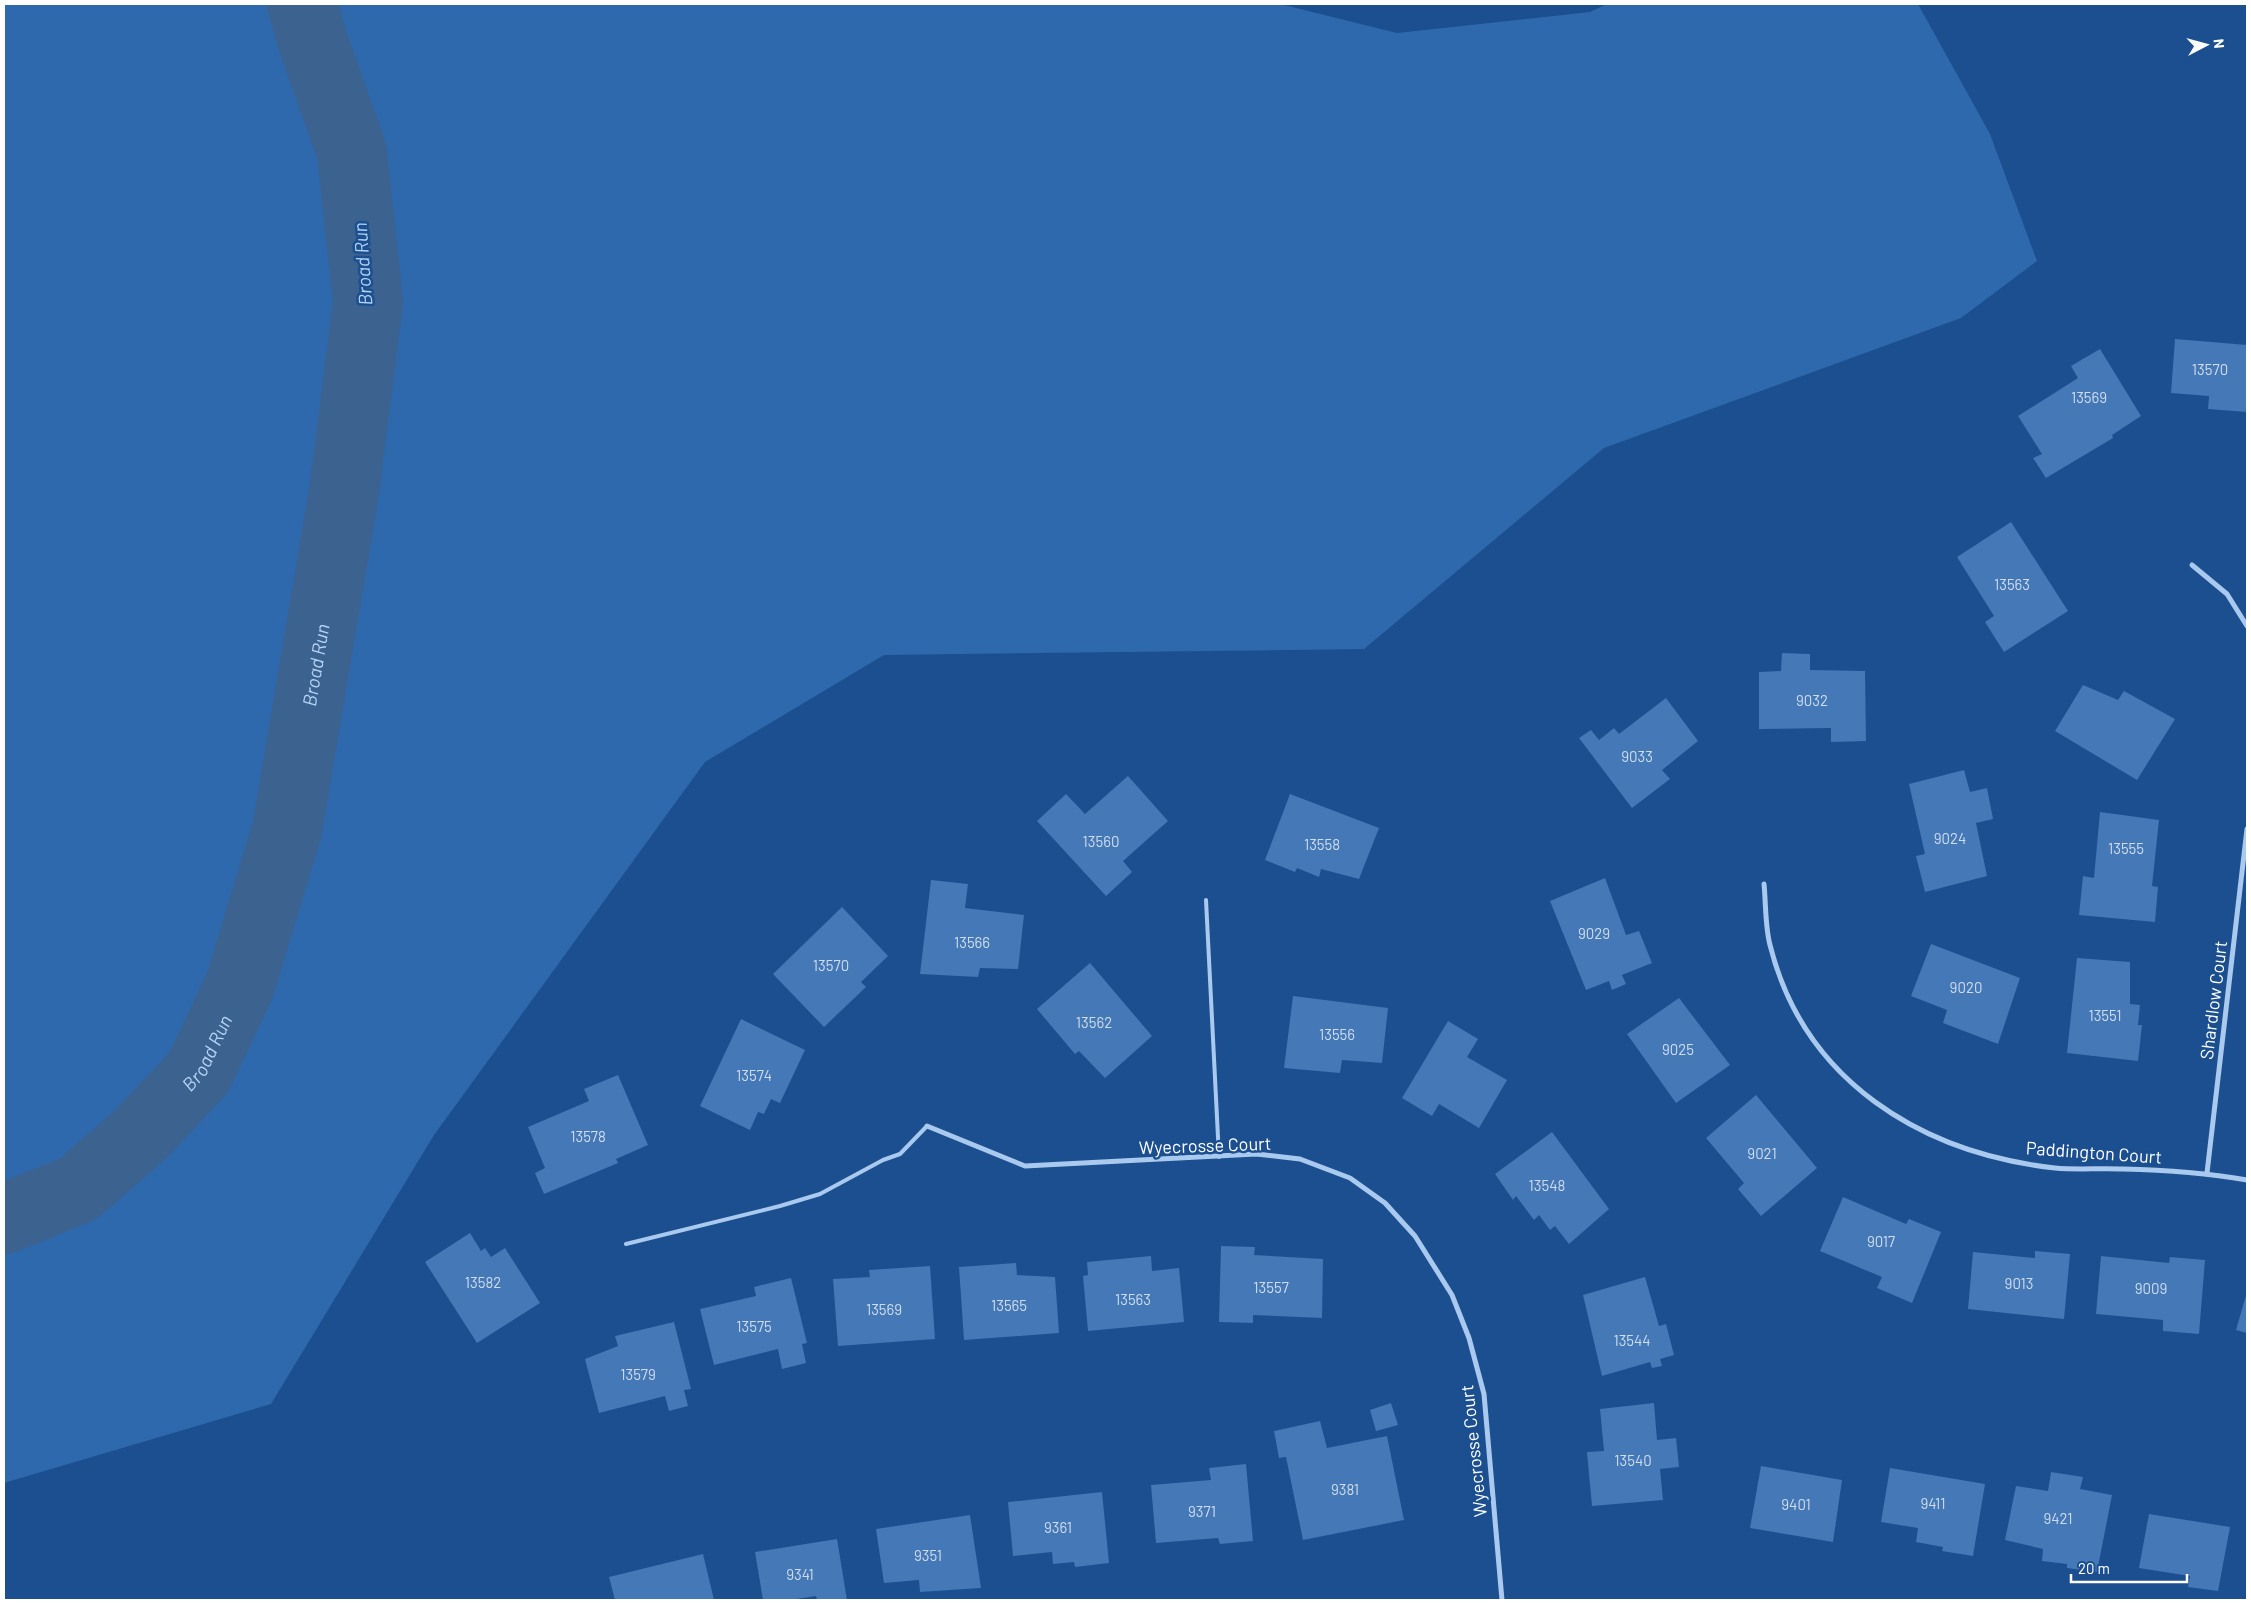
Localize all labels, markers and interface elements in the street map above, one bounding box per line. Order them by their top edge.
north arrow [2181,20,2231,70]
text: N [2210,38,2228,49]
water label: Broad Run [348,222,376,306]
house number: 13570 [2192,360,2228,378]
house number: 13569 [2071,388,2107,406]
house number: 13563 [1994,575,2030,593]
water label: Broad Run [297,622,333,708]
house number: 9032 [1796,691,1828,709]
house number: 9033 [1621,747,1653,765]
house number: 9024 [1934,829,1966,847]
house number: 13560 [1083,832,1119,850]
house number: 13558 [1304,835,1340,853]
house number: 13555 [2108,839,2144,857]
house number: 9029 [1578,924,1610,942]
house number: 13566 [954,933,990,951]
street label: Shardlow Court [2195,939,2231,1061]
house number: 13570 [813,956,849,974]
house number: 9020 [1950,978,1982,996]
house number: 13551 [2088,1006,2122,1024]
water label: Broad Run [176,1011,236,1095]
house number: 13562 [1076,1013,1112,1031]
house number: 13556 [1319,1025,1355,1043]
house number: 9025 [1662,1040,1694,1058]
house number: 13574 [736,1066,772,1084]
house number: 13578 [570,1127,606,1145]
street label: Wyecrosse Court [1138,1132,1272,1158]
street label: Paddington Court [2025,1136,2163,1168]
house number: 9021 [1747,1144,1777,1162]
house number: 13548 [1529,1176,1565,1194]
house number: 9017 [1867,1232,1895,1250]
house number: 13582 [465,1273,501,1291]
house number: 9013 [2005,1274,2033,1292]
house number: 13557 [1253,1278,1289,1296]
house number: 9009 [2135,1279,2167,1297]
house number: 13563 [1115,1290,1151,1308]
house number: 13565 [991,1296,1027,1314]
house number: 13569 [866,1300,902,1318]
house number: 13575 [736,1317,772,1335]
house number: 13544 [1613,1331,1651,1349]
house number: 13579 [620,1365,656,1383]
street label: Wyecrosse Court [1455,1384,1491,1518]
house number: 13540 [1614,1451,1652,1469]
house number: 9381 [1331,1480,1359,1498]
house number: 9411 [1920,1494,1946,1512]
house number: 9401 [1781,1495,1811,1513]
house number: 9371 [1188,1502,1216,1520]
house number: 9421 [2043,1509,2073,1527]
house number: 9361 [1044,1518,1072,1536]
house number: 9351 [914,1546,942,1564]
scale bar [2071,1552,2187,1584]
text: 20 m [2078,1559,2110,1577]
house number: 9341 [786,1565,814,1583]

